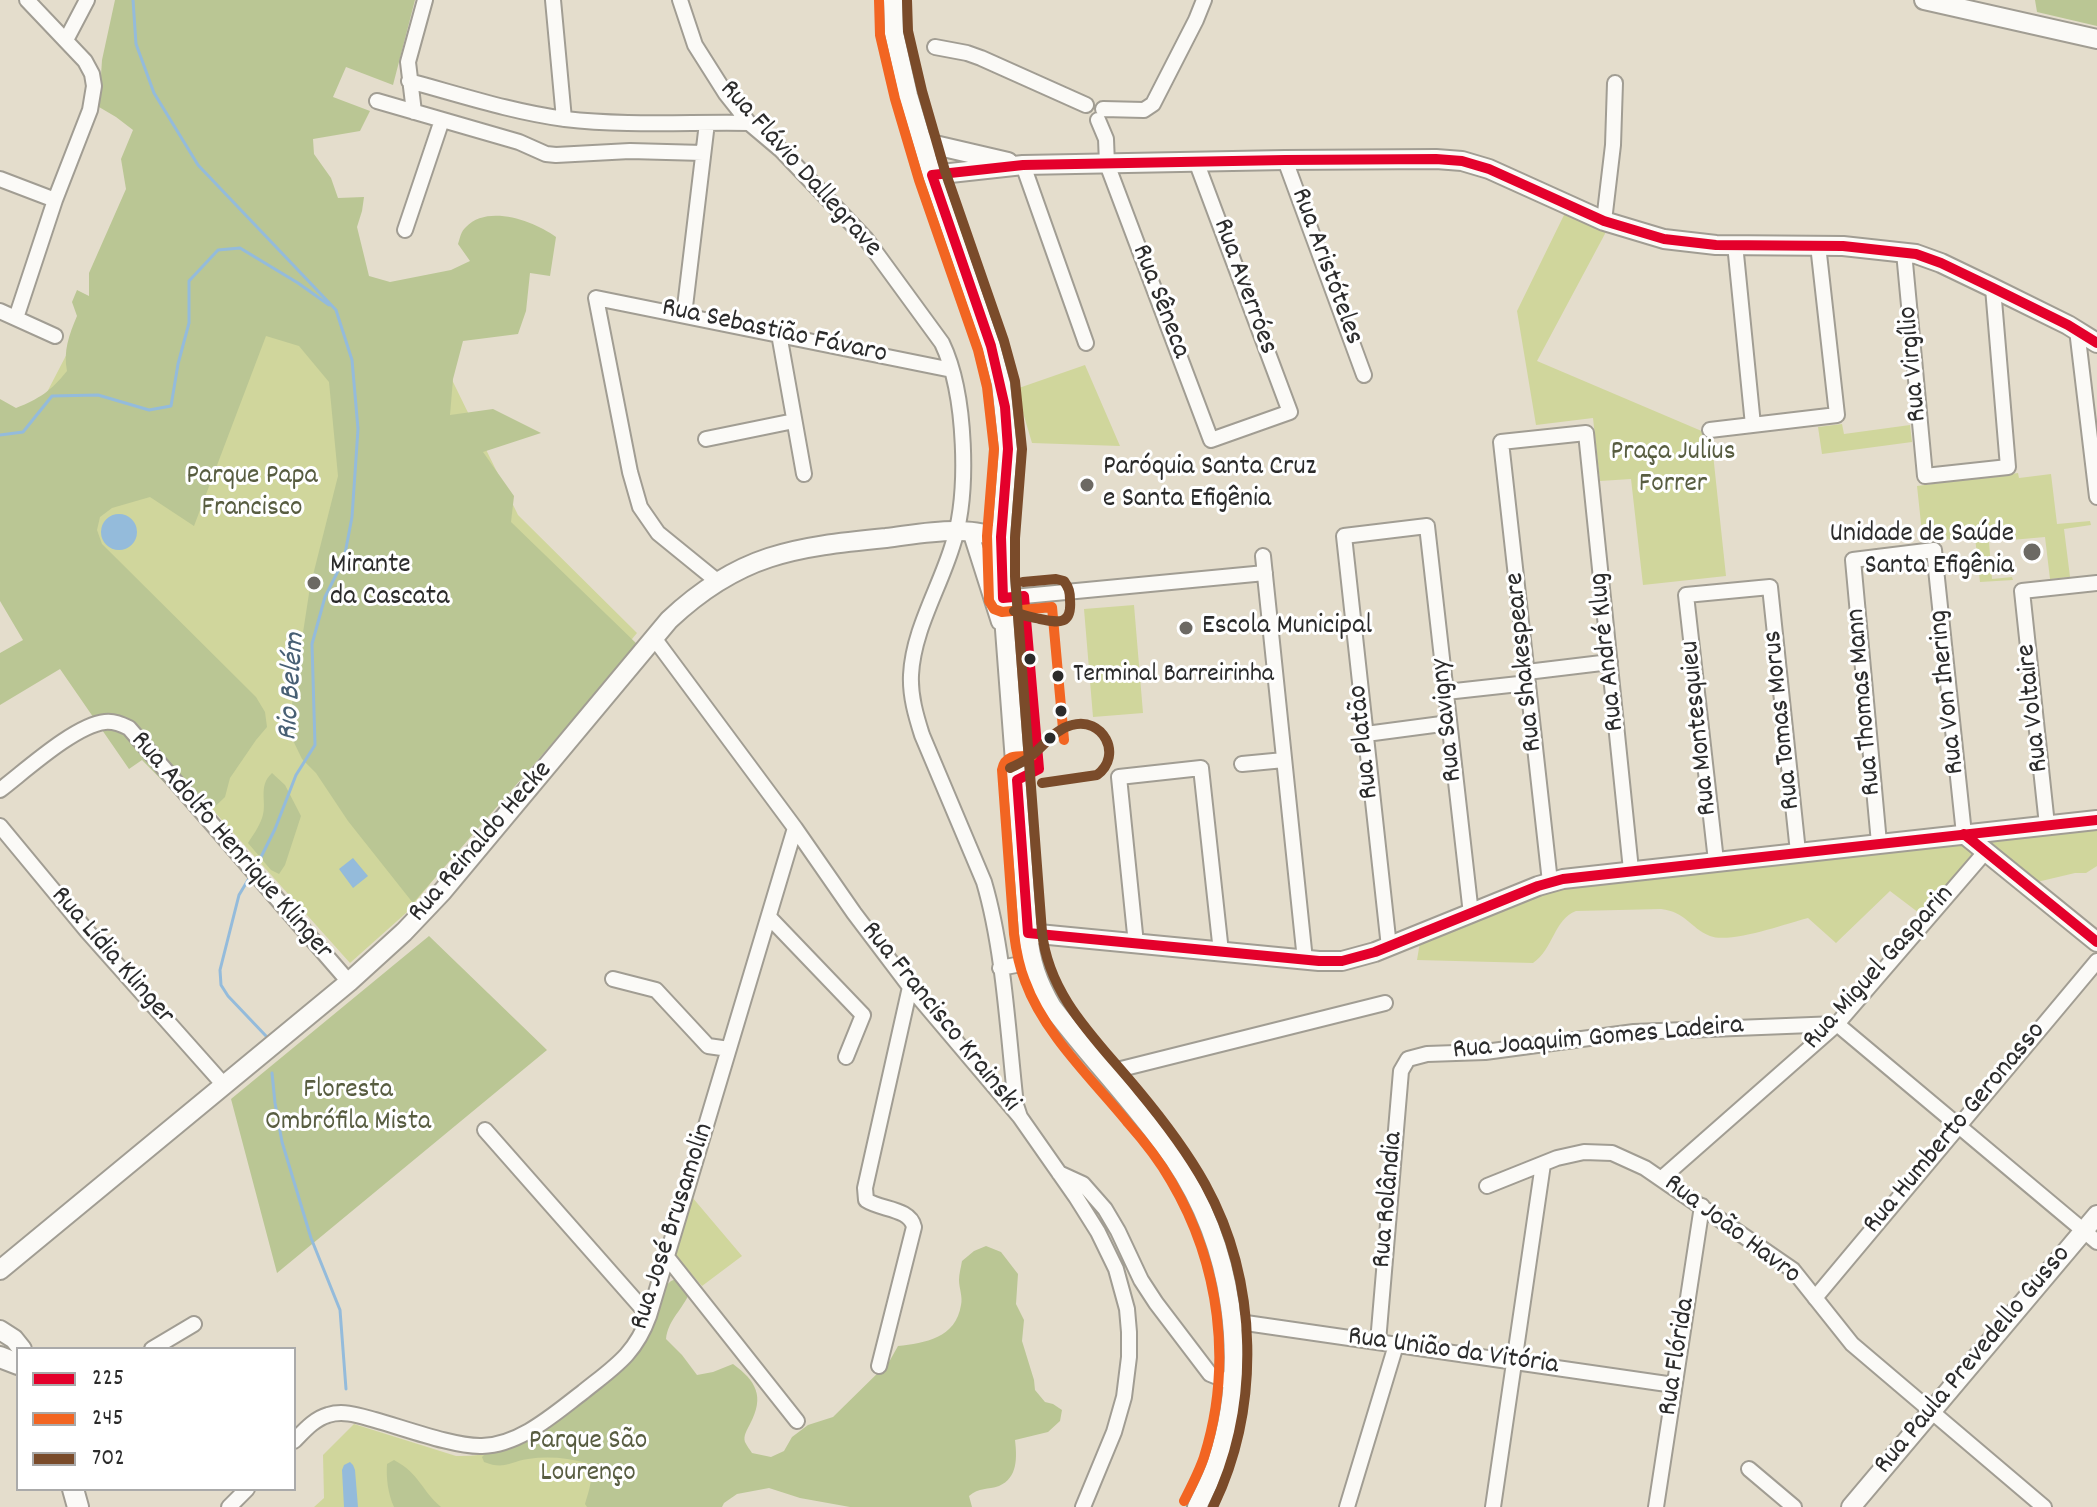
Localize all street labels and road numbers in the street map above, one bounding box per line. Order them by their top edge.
street label: Rua Flávio Dallegrave [711,74,887,266]
street label: Rua Aristóteles [1281,184,1369,350]
street label: Rua Averróes [1203,215,1283,359]
street label: Rua Sêneca [1122,240,1196,364]
street label: Rua Sebastião Fávaro [658,293,890,373]
street label: Rua Virgílio [1893,305,1937,423]
street label: Rua Shakespeare [1500,571,1552,753]
street label: Rua André Klug [1584,571,1634,733]
street label: Rua Thomas Mann [1841,607,1891,797]
street label: Rua Von Ihering [1924,608,1974,776]
street label: Rua Tomas Morus [1758,629,1810,811]
street label: Rua Montesquieu [1675,639,1727,817]
street label: Rua Voltaire [2012,642,2058,774]
street label: Rua Savigny [1426,657,1472,783]
street label: Rua Platão [1343,683,1389,801]
street label: Rua Adolfo Henrique Klinger [121,726,339,968]
street label: Rua Reinaldo Hecke [403,755,561,931]
street label: Rua Miguel Gasparin [1797,880,1963,1058]
street label: Rua Lídia Klinger [42,881,180,1033]
street label: Rua Francisco Krainski [852,916,1026,1120]
street label: Rua Joaquim Gomes Ladeira [1451,1011,1745,1069]
street label: Rua Humberto Geronasso [1858,1016,2054,1242]
street label: Rua José Brusamolin [625,1119,723,1335]
street label: Rua Rolândia [1367,1131,1413,1269]
street label: Rua João Havro [1656,1169,1806,1293]
street label: Rua Paula Prevedello Gusso [1868,1240,2080,1482]
street label: Rua Flórida [1653,1296,1705,1418]
street label: Rua União da Vitória [1346,1322,1560,1384]

